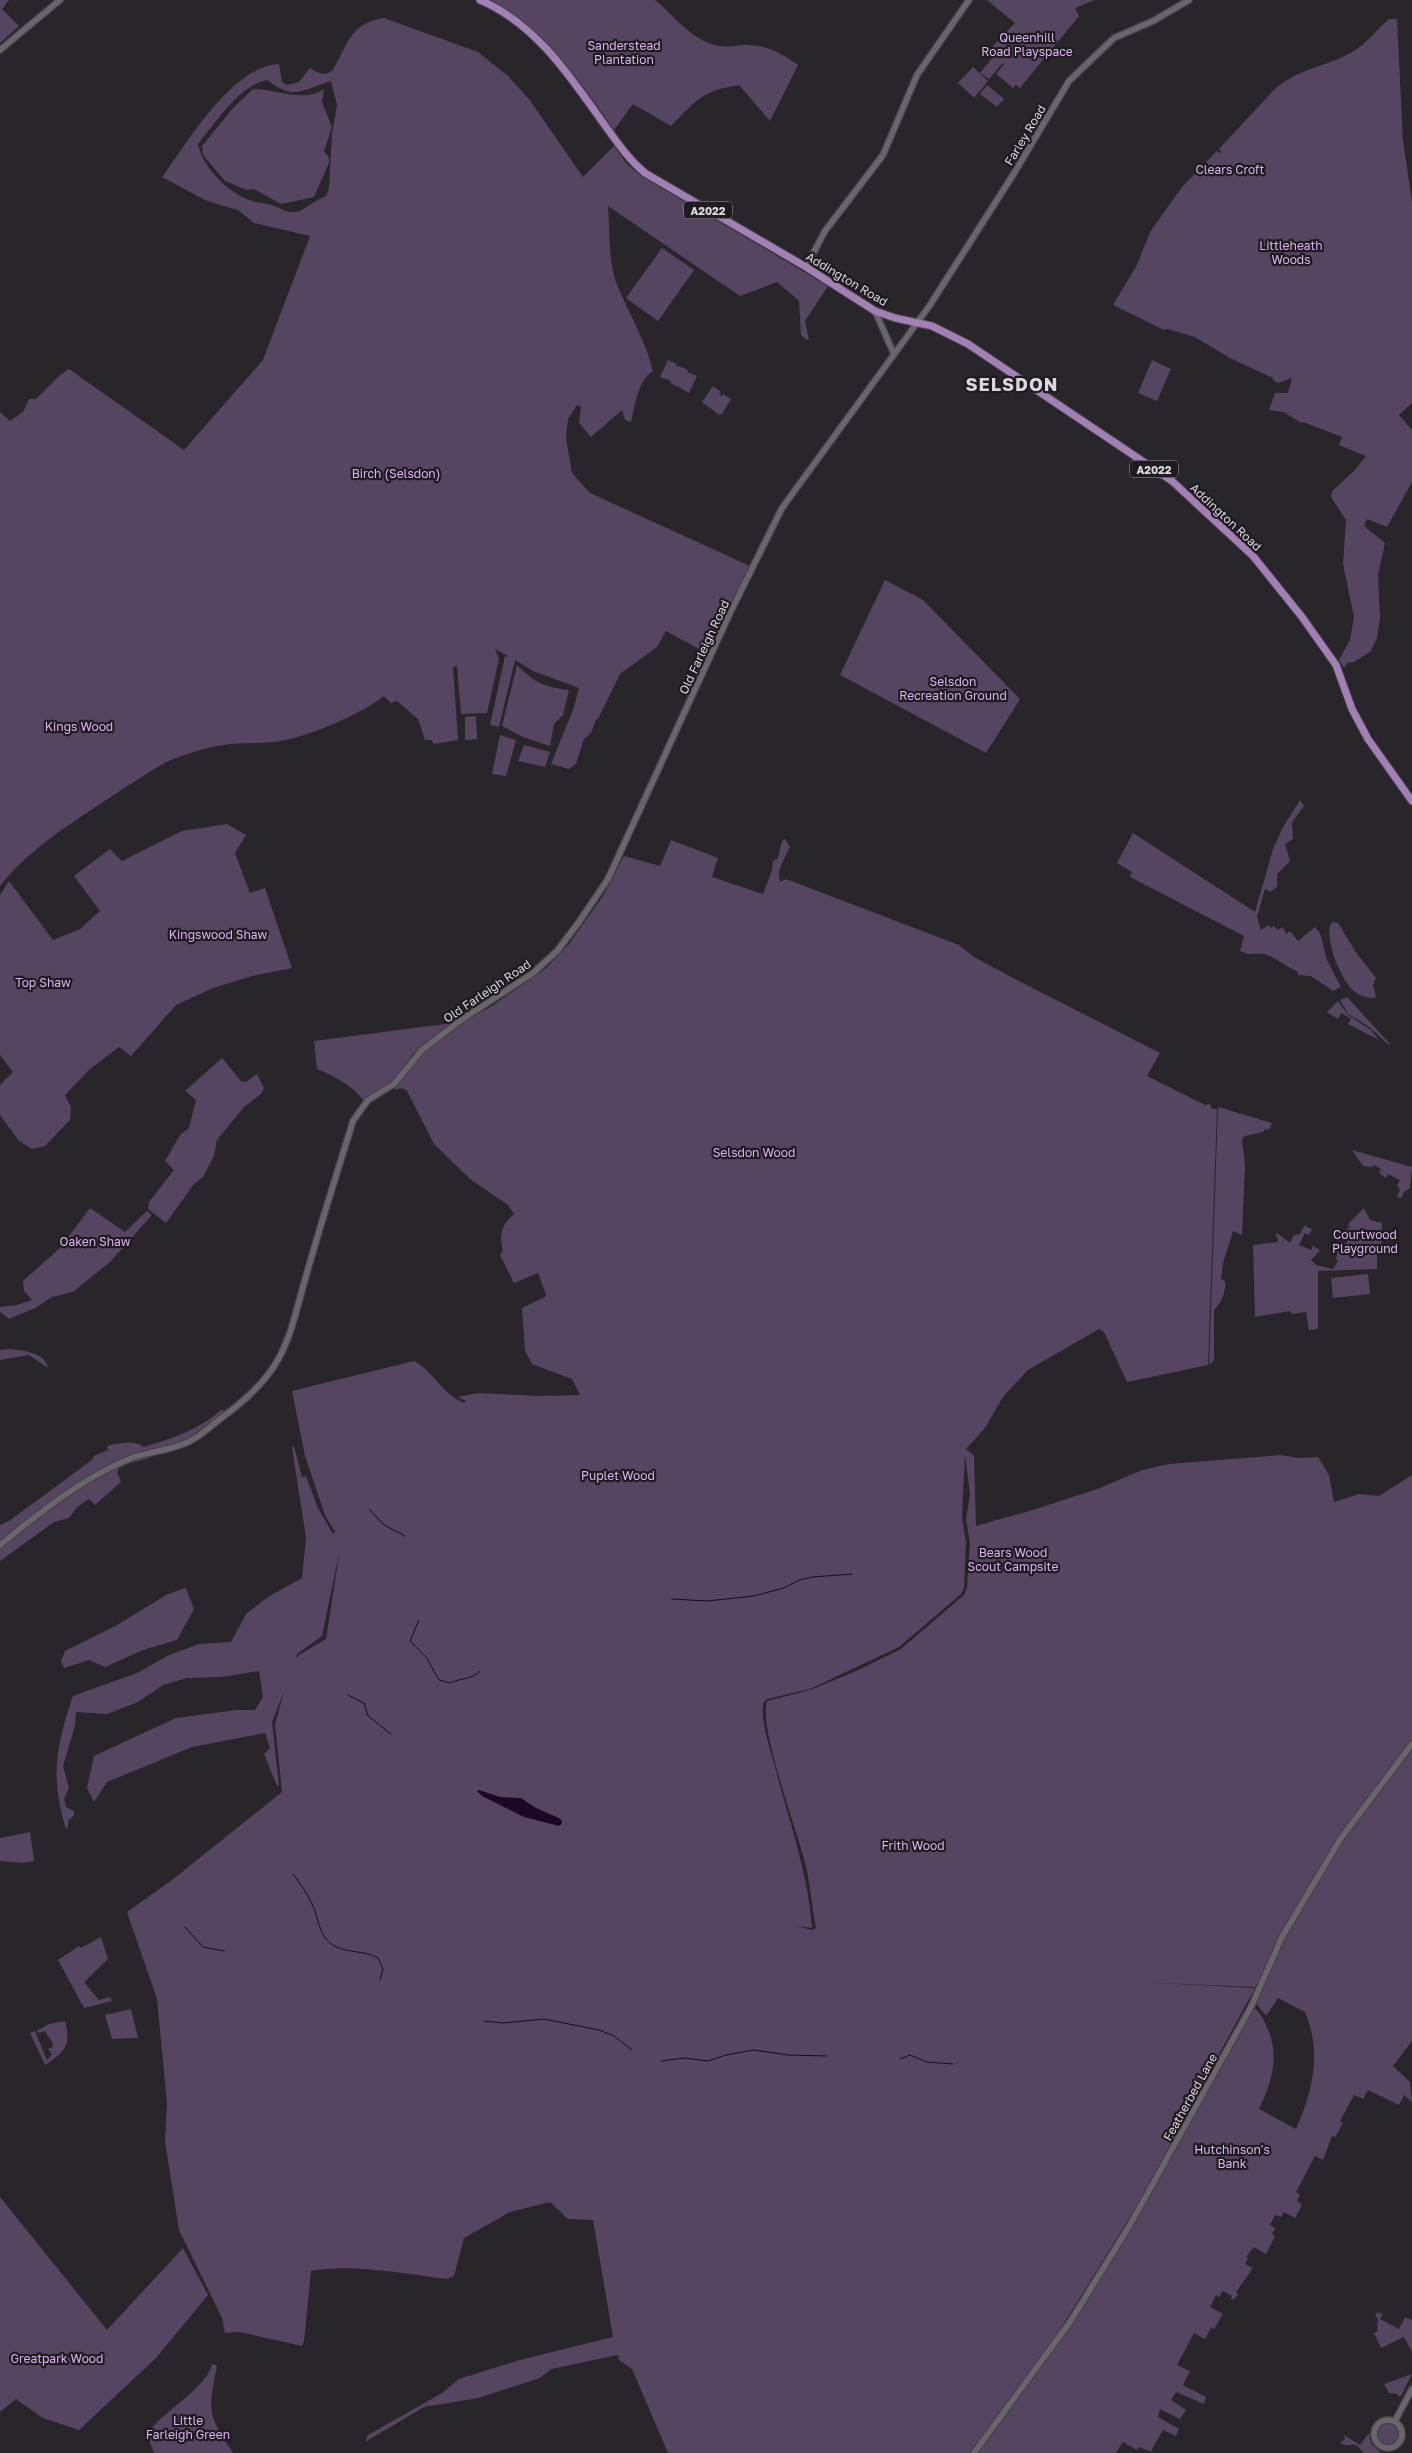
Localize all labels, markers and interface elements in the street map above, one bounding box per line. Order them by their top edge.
park label: Queenhill Road Playspace [981,30,1073,59]
park label: Sanderstead Plantation [587,38,661,67]
street label: Farley Road [1001,102,1049,168]
park label: Clears Croft [1196,162,1265,177]
road number: A2022 [684,202,732,218]
park label: Littleheath Woods [1259,238,1323,267]
street label: Addington Road [804,249,890,309]
district label: SELSDON [965,373,1059,395]
road number: A2022 [1130,460,1178,478]
park label: Birch (Selsdon) [352,466,440,481]
street label: Addington Road [1187,480,1265,554]
street label: Old Farleigh Road [676,597,732,697]
park label: Selsdon Recreation Ground [899,674,1007,703]
park label: Kings Wood [45,719,113,734]
park label: Kingswood Shaw [169,927,267,942]
street label: Old Farleigh Road [440,956,534,1026]
park label: Top Shaw [15,975,71,990]
park label: Selsdon Wood [713,1145,795,1160]
park label: Courtwood Playground [1332,1227,1398,1256]
park label: Oaken Shaw [60,1234,131,1249]
park label: Puplet Wood [581,1468,655,1483]
park label: Bears Wood Scout Campsite [968,1545,1058,1574]
park label: Frith Wood [881,1838,945,1853]
street label: Featherbed Lane [1160,2051,1220,2143]
park label: Hutchinson's Bank [1194,2142,1270,2171]
park label: Greatpark Wood [11,2351,103,2366]
park label: Little Farleigh Green [146,2413,230,2442]

